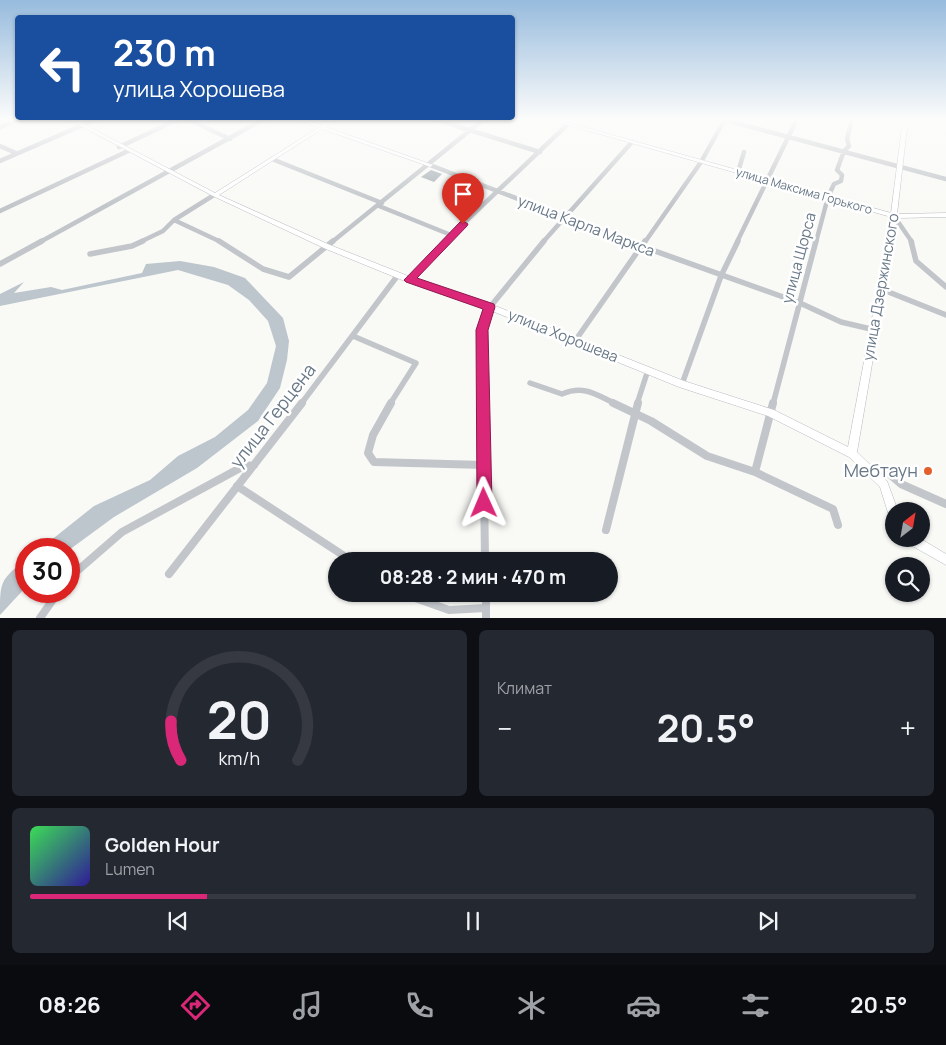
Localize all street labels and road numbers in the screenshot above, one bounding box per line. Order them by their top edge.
street label: улица Максима Горького [734,163,874,218]
street label: улица Карла Маркса [515,190,658,261]
street label: улица Щорса [776,210,821,306]
street label: улица Дзержинского [857,211,904,362]
street label: улица Хорошева [505,304,622,367]
street label: улица Герцена [224,358,321,472]

